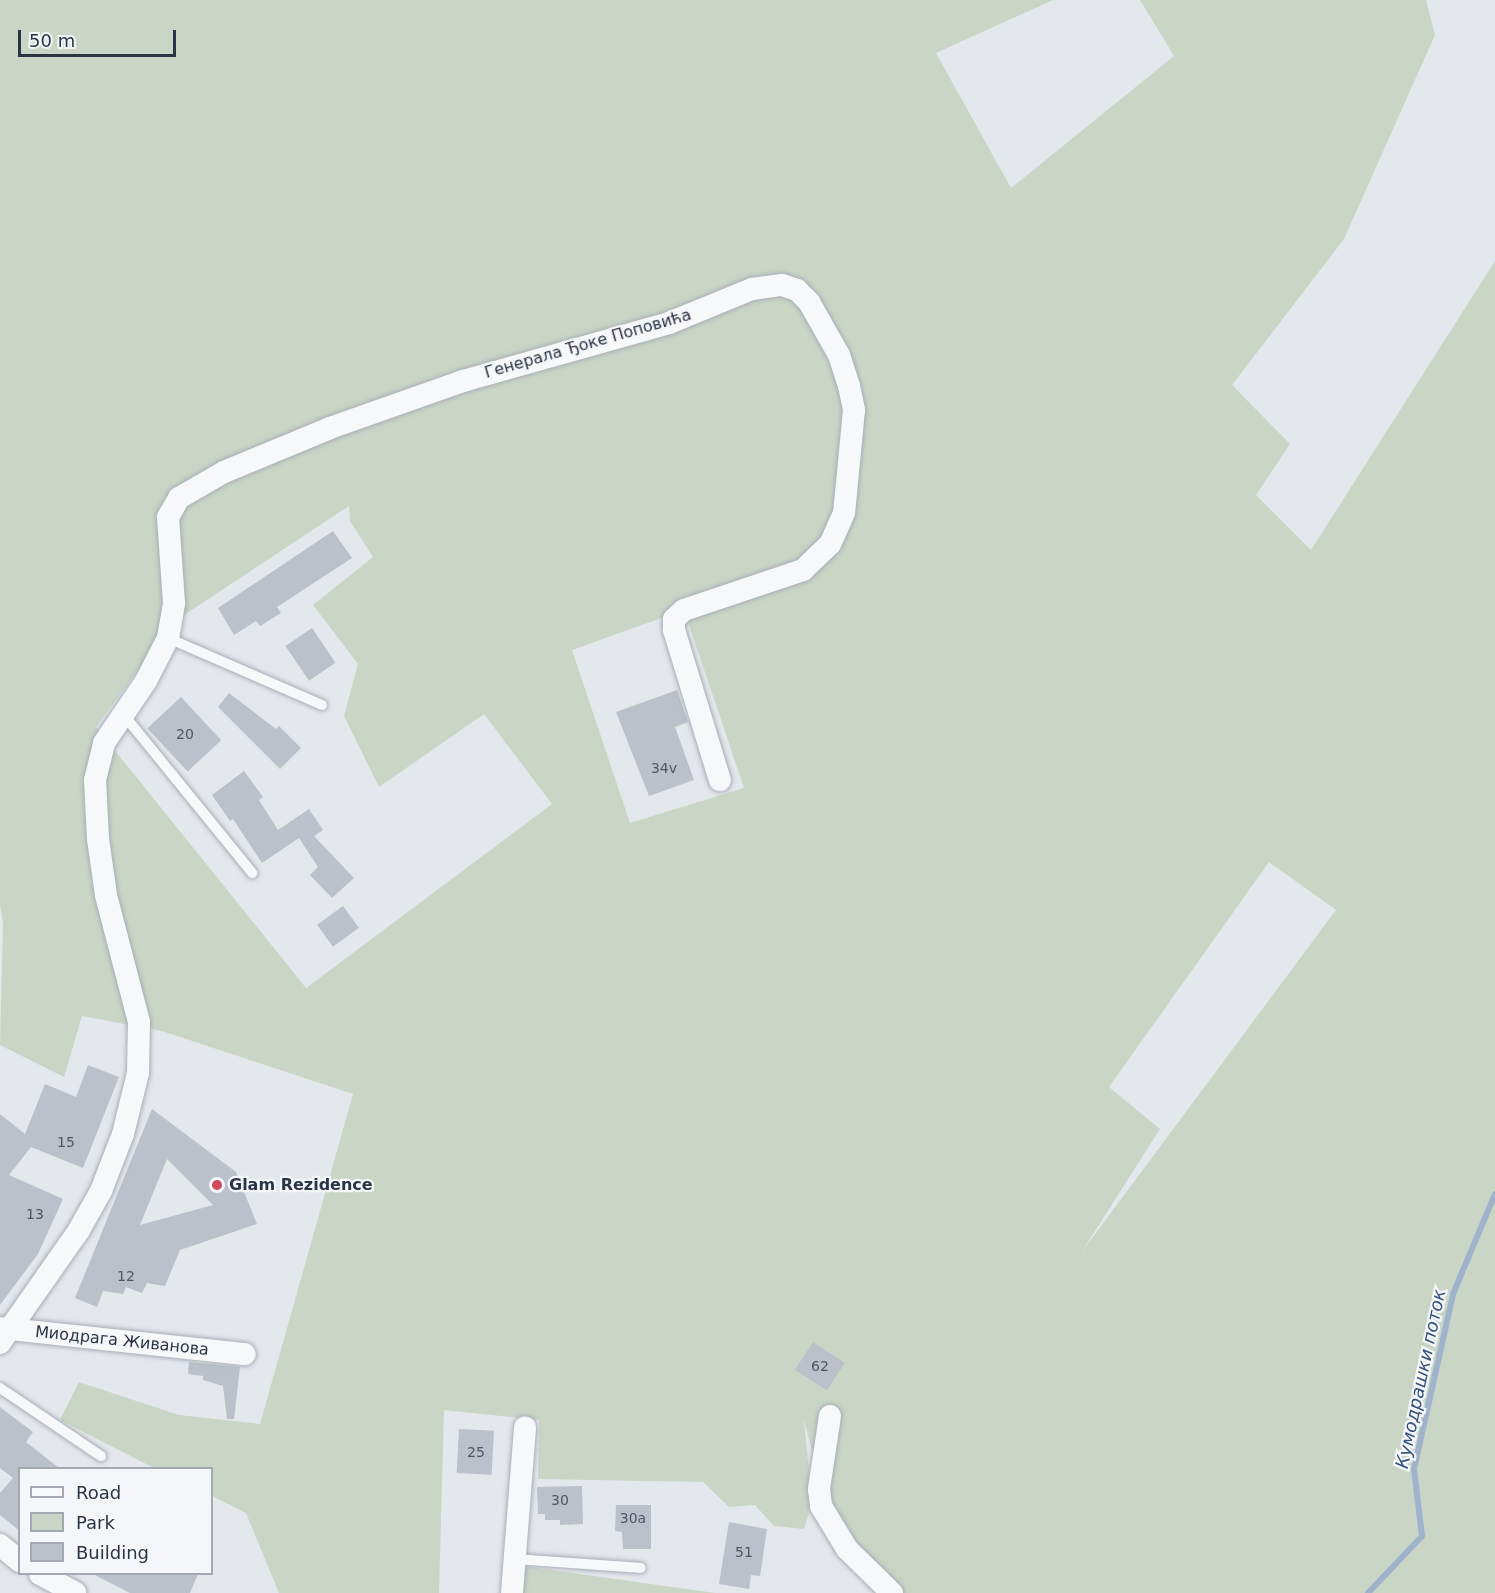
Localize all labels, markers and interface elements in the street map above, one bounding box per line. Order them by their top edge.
scale bar [21,18,178,56]
text: 50 m [29,30,75,51]
street label: Генерала Ђоке Поповића [482,305,694,383]
house number: 20 [176,726,194,742]
house number: 34v [651,760,677,776]
house number: 15 [57,1134,75,1150]
place label: Glam Rezidence [229,1175,373,1195]
marker: Glam Rezidence [210,1178,224,1192]
house number: 13 [26,1206,44,1222]
house number: 12 [117,1268,135,1284]
water label: Кумодрашки поток [1391,1287,1451,1471]
street label: Миодрага Живанова [34,1322,210,1360]
house number: 62 [811,1358,829,1374]
house number: 25 [467,1444,485,1460]
legend [18,1467,213,1575]
text: Road [76,1482,121,1503]
house number: 30 [551,1492,569,1508]
house number: 30a [620,1510,646,1526]
text: Park [76,1512,115,1533]
text: Building [76,1542,149,1563]
house number: 51 [735,1544,753,1560]

